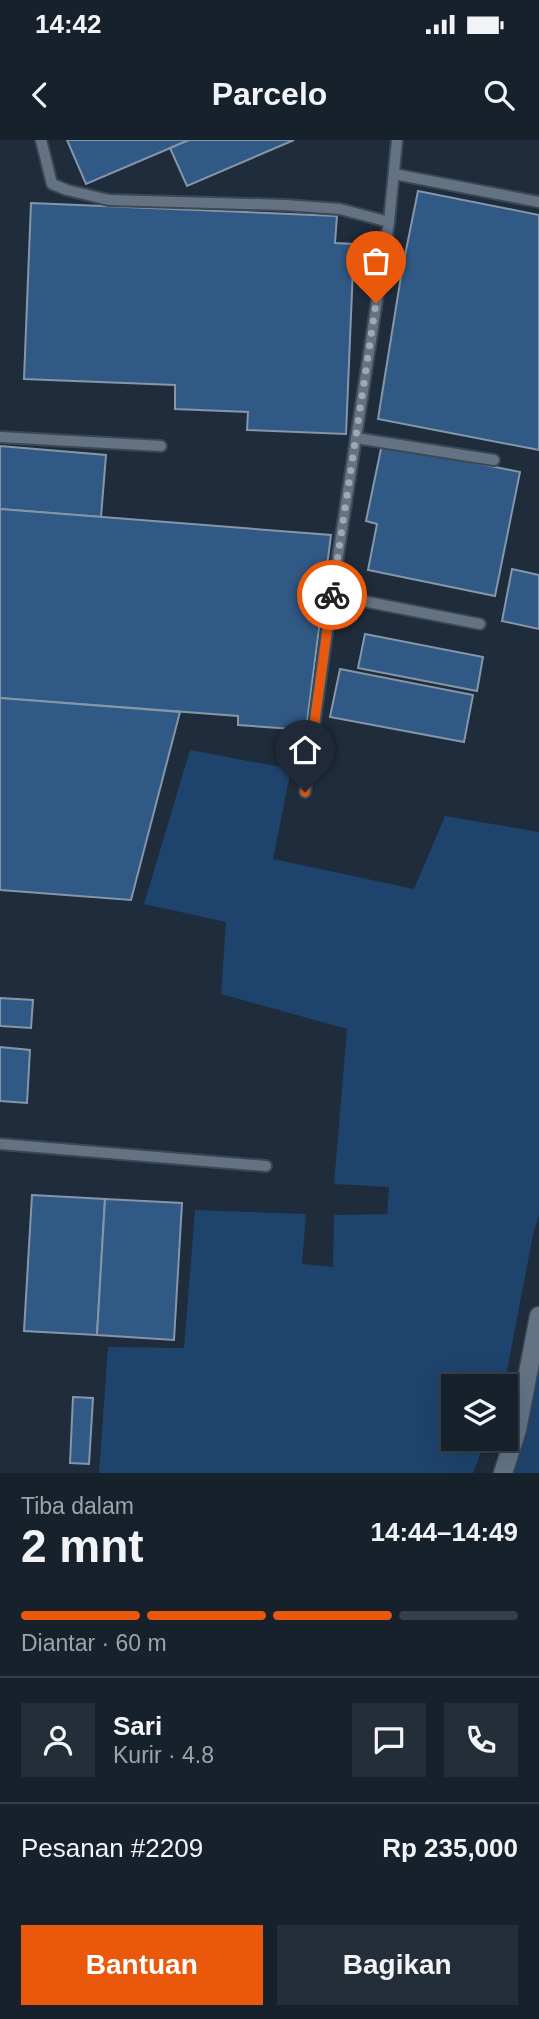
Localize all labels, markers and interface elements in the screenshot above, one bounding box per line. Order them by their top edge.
text: 14:42 [35,9,102,39]
icon: back [21,76,59,114]
text: Parcelo [212,76,327,112]
icon: search [480,76,518,114]
pin [346,231,406,303]
icon: bag [357,242,395,280]
courier [297,560,367,630]
icon: bike [313,576,351,614]
pin [275,720,335,792]
icon: home [286,731,324,769]
map controls [441,1374,518,1451]
button: layers [441,1374,518,1451]
text: Tiba dalam [21,1493,134,1519]
text: 14:44–14:49 [371,1517,518,1547]
text: 2 mnt [21,1520,144,1572]
text: Diantar · 60 m [21,1630,167,1656]
button: person [21,1703,95,1777]
button: chat [352,1703,426,1777]
button: phone [444,1703,518,1777]
text: Sari [113,1711,162,1741]
text: Kurir · 4.8 [113,1742,214,1768]
text: Pesanan #2209 [21,1833,203,1863]
text: Rp 235,000 [382,1833,518,1863]
button: Bantuan [21,1925,263,2005]
button: Bagikan [277,1925,518,2005]

